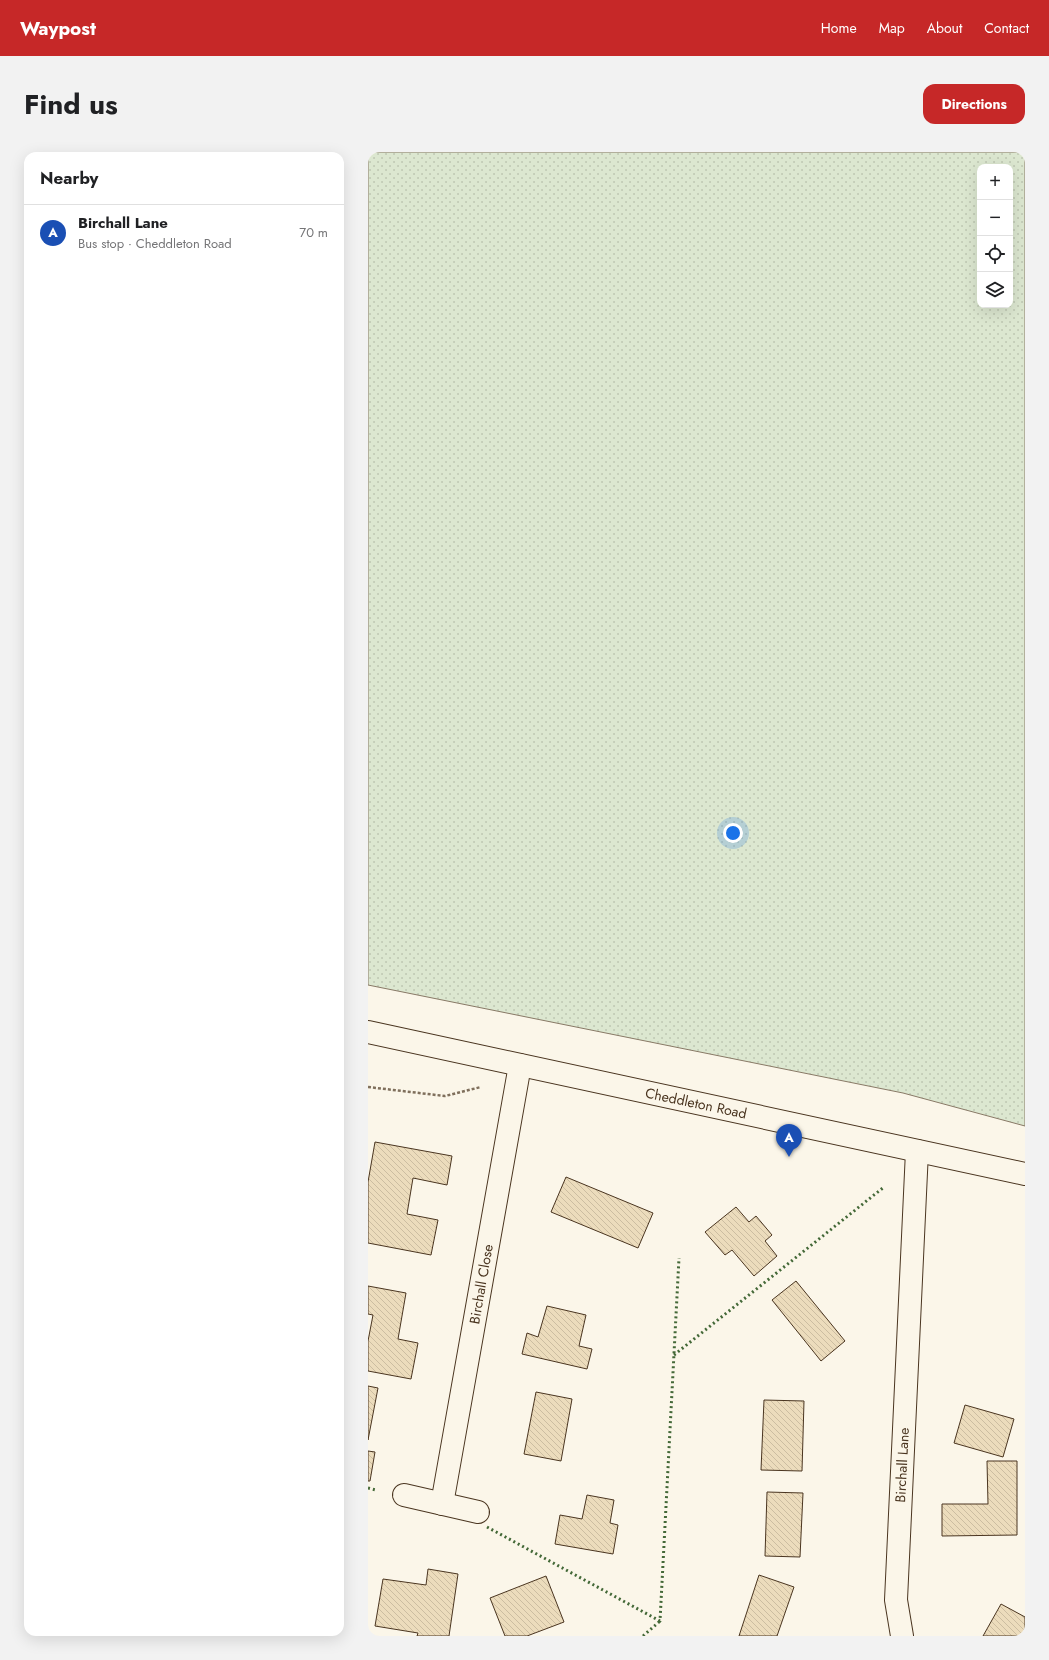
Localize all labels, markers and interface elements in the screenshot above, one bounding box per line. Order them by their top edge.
text: Waypost [20,15,96,42]
text: Home [821,18,857,38]
text: Map [879,18,905,38]
text: About [927,18,962,38]
text: Contact [984,18,1029,38]
text: Find us [24,84,118,125]
button: Directions [923,84,1025,124]
map controls [977,164,1013,308]
button: + [977,164,1013,200]
text: Nearby [40,166,98,190]
button: − [977,200,1013,236]
text: Birchall Lane [78,212,168,234]
text: A [48,223,58,242]
text: 70 m [299,223,328,242]
text: Bus stop · Cheddleton Road [78,234,232,253]
button: locate [977,236,1013,272]
button: layers [977,272,1013,308]
your location [723,823,743,843]
street label: Cheddleton Road [643,1082,749,1124]
pin: A [776,1124,802,1157]
street label: Birchall Close [464,1242,498,1326]
street label: Birchall Lane [890,1427,914,1503]

